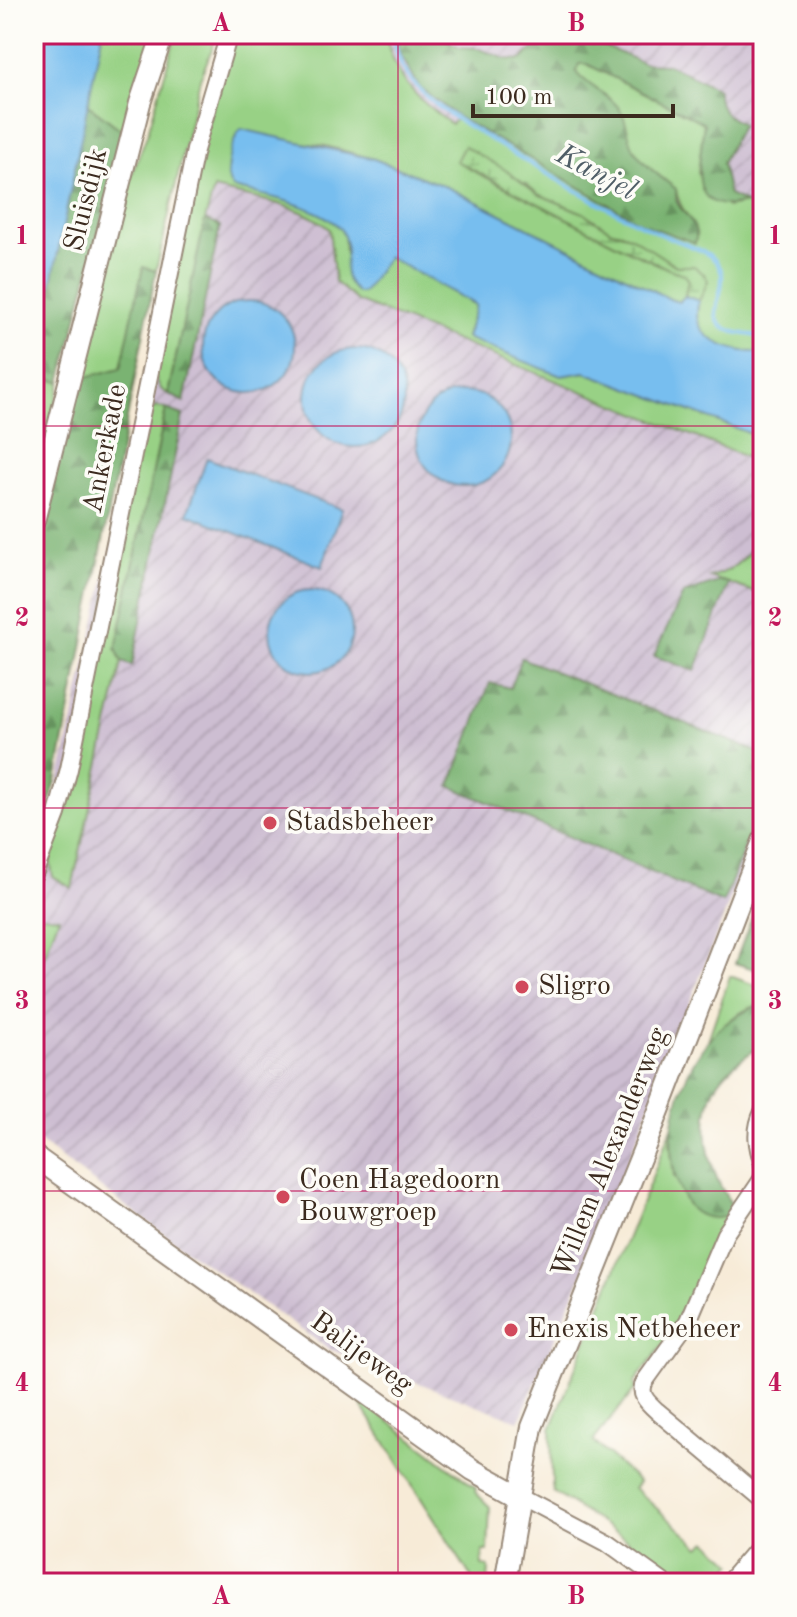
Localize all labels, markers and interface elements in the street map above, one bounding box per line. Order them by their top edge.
text: A [211,11,231,37]
text: B [567,11,585,37]
scale bar [473,68,673,118]
text: 100 m [485,86,553,110]
water label: Kanjel [550,139,642,207]
street label: Sluisdijk [61,146,113,254]
text: 1 [14,224,30,250]
text: 1 [767,224,783,250]
street label: Ankerkade [80,382,132,516]
text: 2 [14,606,30,632]
text: 2 [767,606,783,632]
place label: Stadsbeheer [286,809,433,837]
marker: Stadsbeheer [261,814,279,832]
place label: Sligro [538,973,611,1001]
marker: Sligro [513,978,531,996]
text: 3 [14,989,30,1015]
text: 3 [767,989,783,1015]
street label: Willem Alexanderweg [548,1024,674,1282]
place label: Coen Hagedoorn Bouwgroep [299,1167,500,1227]
marker: Coen Hagedoorn Bouwgroep [274,1188,292,1206]
street label: Balijeweg [305,1308,417,1400]
place label: Enexis Netbeheer [527,1316,740,1344]
marker: Enexis Netbeheer [502,1321,520,1339]
text: 4 [14,1371,30,1397]
text: 4 [767,1371,783,1397]
text: A [211,1584,231,1610]
text: B [567,1584,585,1610]

